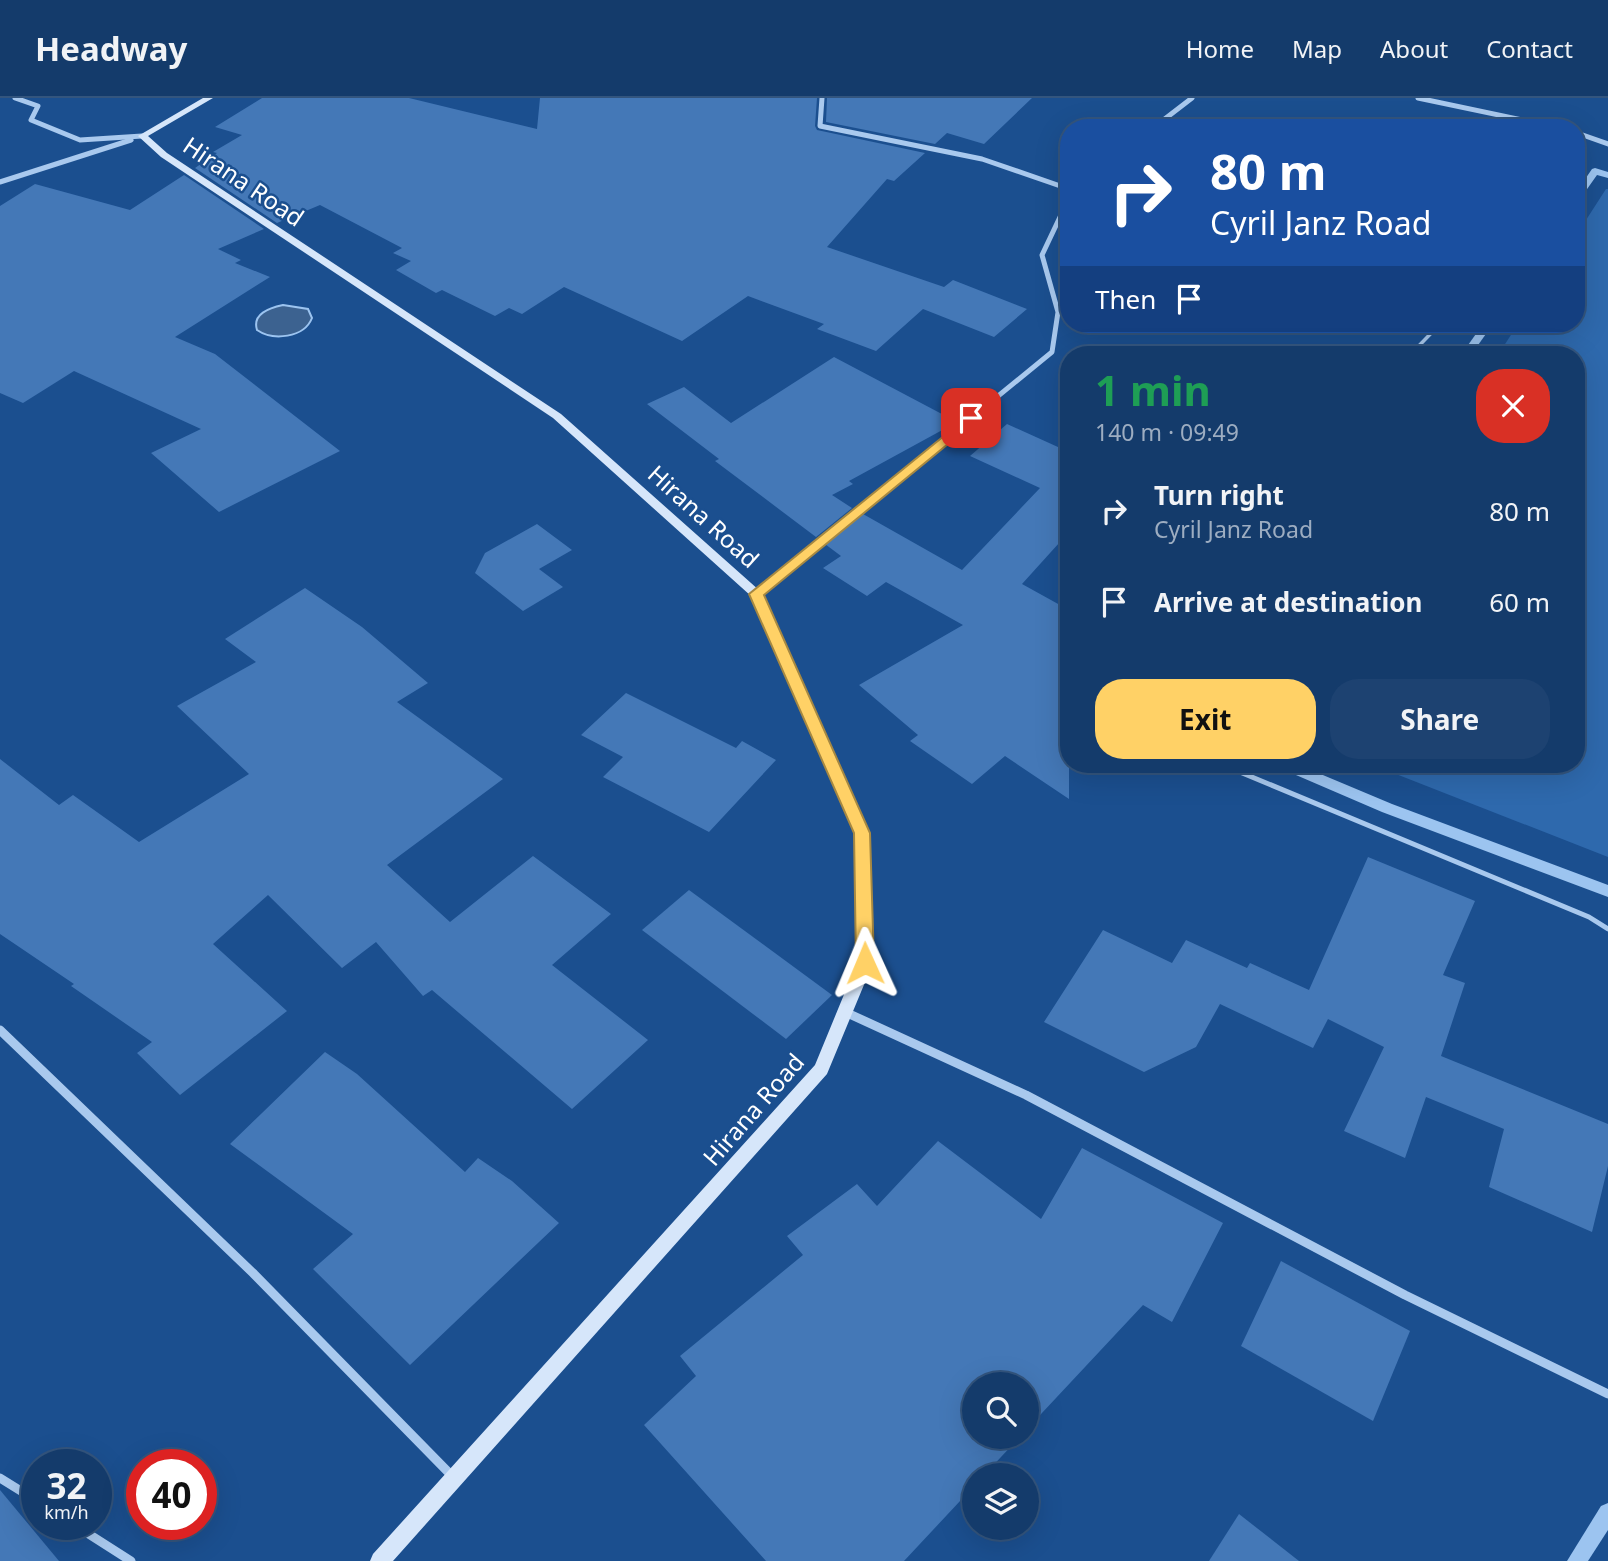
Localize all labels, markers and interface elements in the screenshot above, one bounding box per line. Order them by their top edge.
text: Headway [35,26,187,71]
text: Home [1186,32,1254,65]
text: Map [1292,32,1342,65]
text: About [1380,32,1448,65]
text: Contact [1486,32,1573,65]
street label: Hirana Road [177,128,311,234]
text: 80 m [1210,138,1327,204]
icon: right [1095,147,1186,238]
text: Cyril Janz Road [1210,201,1431,244]
icon: arrive [1170,280,1208,318]
text: Then [1095,281,1156,317]
text: 1 min [1095,361,1211,418]
button: close [1476,369,1550,443]
pin [941,388,1001,448]
icon: arrive [952,399,990,437]
text: 140 m · 09:49 [1095,416,1239,448]
street label: Hirana Road [641,457,767,575]
text: Turn right [1154,477,1284,513]
icon: right [1095,492,1133,530]
text: 80 m [1489,493,1550,529]
text: Cyril Janz Road [1154,513,1313,545]
icon: arrive [1095,583,1133,621]
text: Arrive at destination [1154,584,1423,620]
text: 60 m [1489,584,1550,620]
button: Exit [1095,679,1316,759]
button: Share [1330,679,1550,759]
position arrow [828,926,902,1000]
street label: Hirana Road [695,1046,811,1172]
map controls [962,1372,1039,1540]
button: search [962,1372,1039,1449]
speed limit sign: 40 [126,1449,217,1540]
text: 32 [46,1462,87,1509]
button: layers [962,1463,1039,1540]
text: km/h [44,1500,89,1524]

